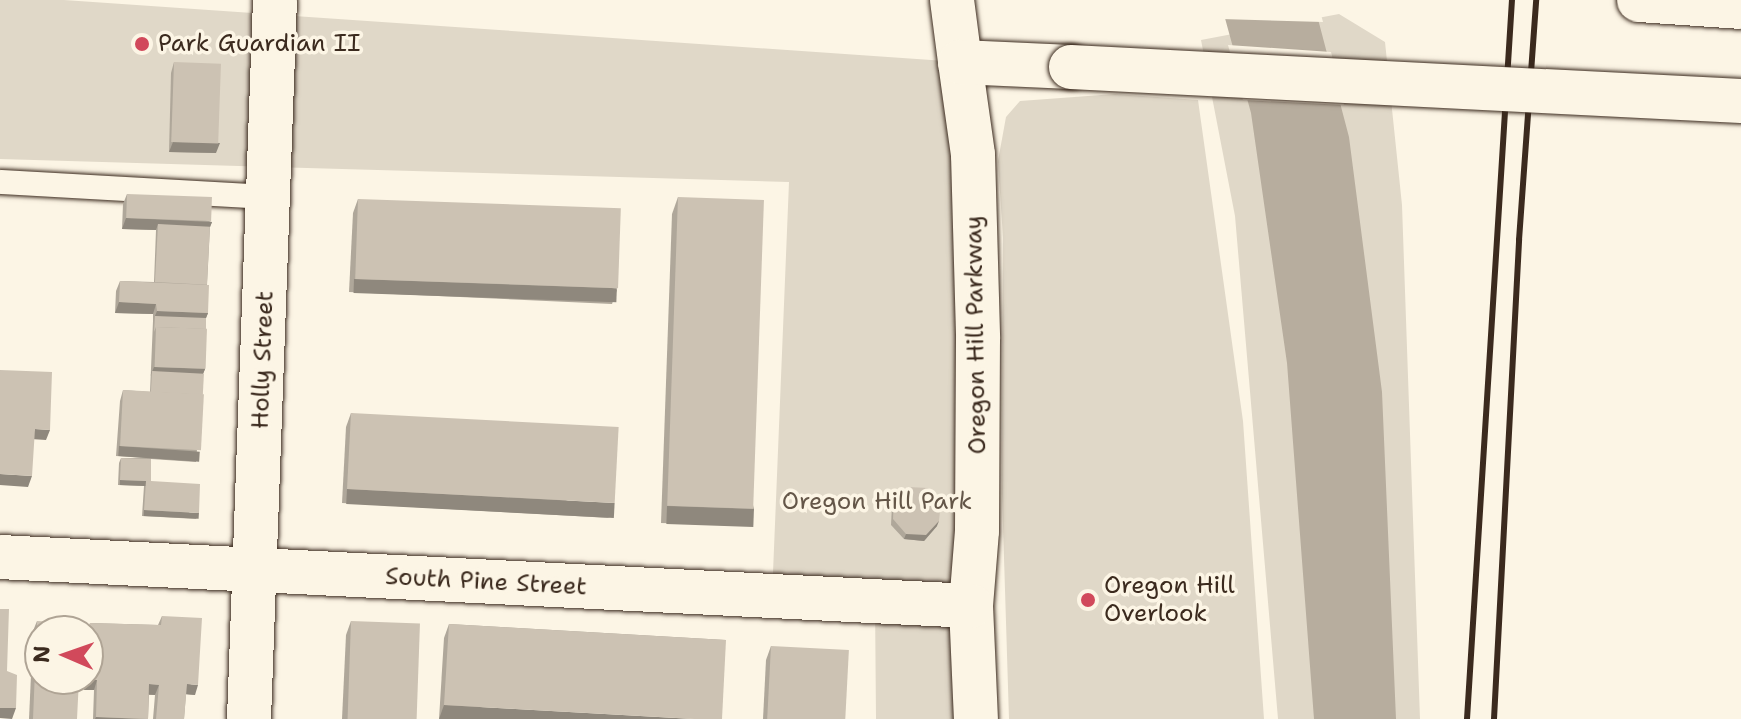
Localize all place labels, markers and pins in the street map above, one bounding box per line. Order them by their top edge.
place label: Park Guardian II [158,30,361,58]
marker: Park Guardian II [133,35,151,53]
place label: Oregon Hill Overlook [1104,572,1235,628]
marker: Oregon Hill Overlook [1079,591,1097,609]

